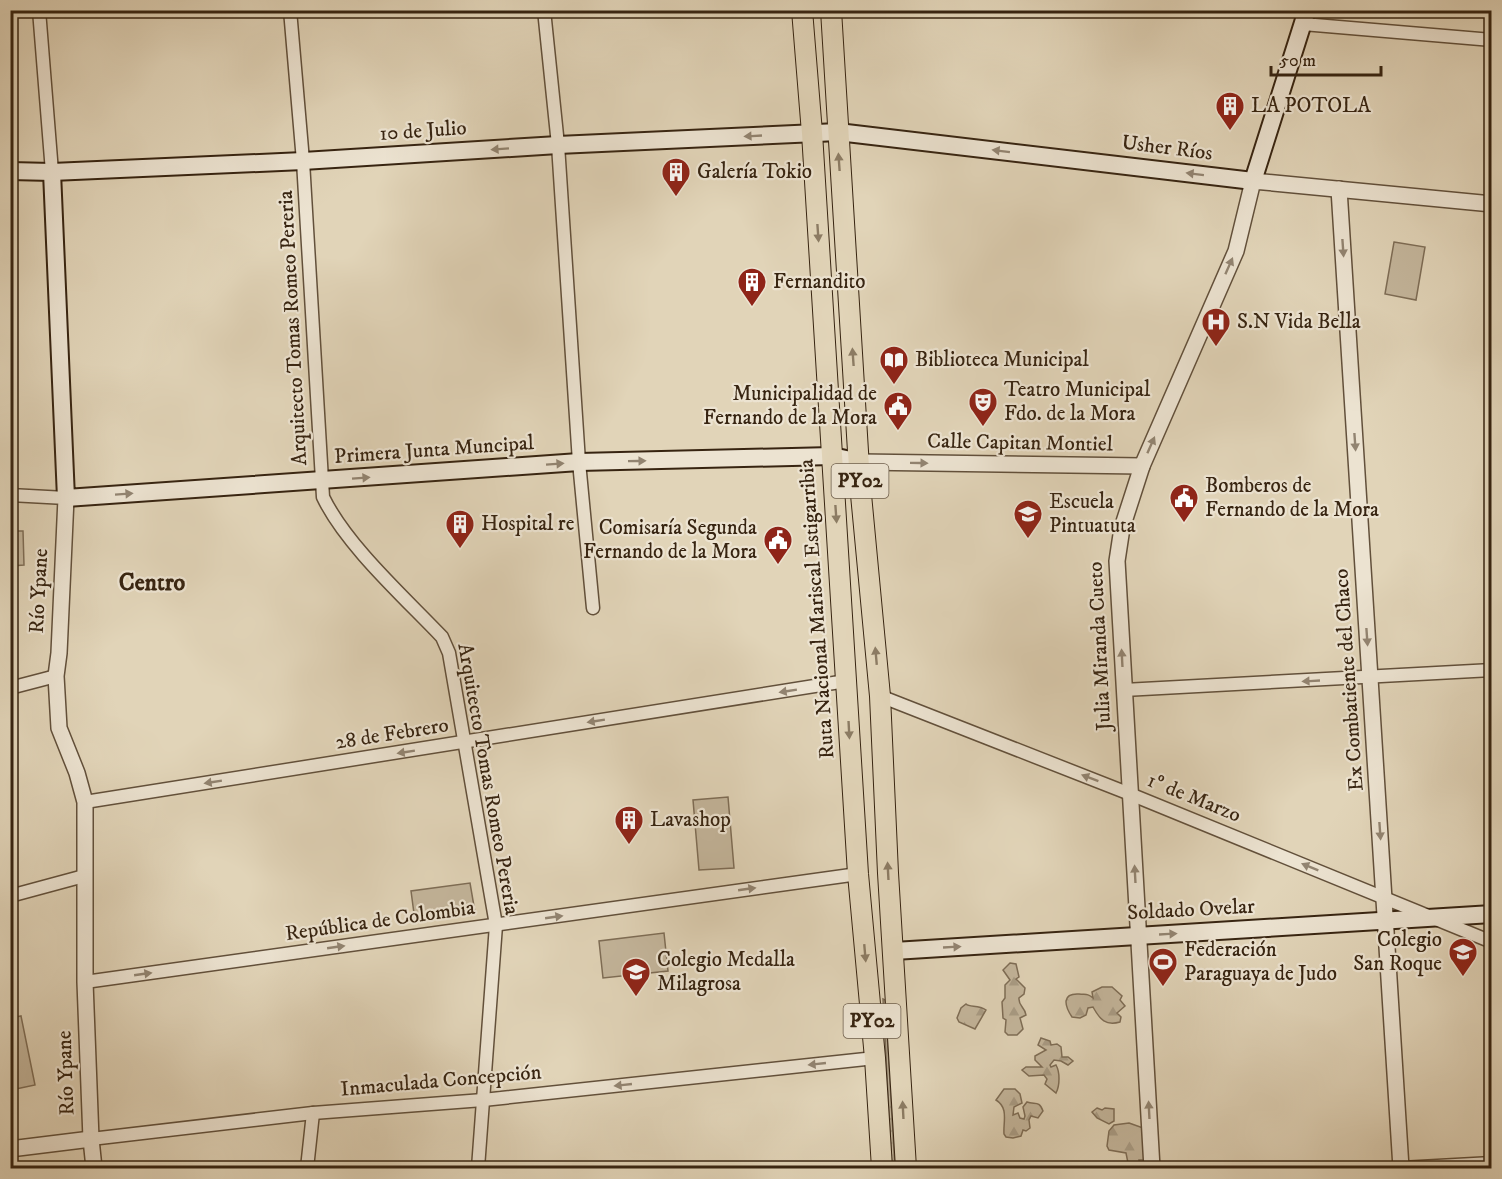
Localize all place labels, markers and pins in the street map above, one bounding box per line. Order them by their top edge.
building icon: LA POTOLA [1214,90,1246,132]
place label: LA POTOLA [1251,93,1371,119]
building icon: Galería Tokio [660,156,692,198]
place label: Galería Tokio [697,159,812,185]
building icon: Fernandito [736,266,768,308]
place label: Fernandito [773,269,865,295]
hospital icon: S.N Vida Bella [1200,306,1232,348]
place label: S.N Vida Bella [1237,309,1361,335]
library icon: Biblioteca Municipal [878,344,910,386]
place label: Biblioteca Municipal [915,347,1089,373]
place label: Teatro Municipal Fdo. de la Mora [1004,377,1151,427]
place label: Municipalidad de Fernando de la Mora [703,381,877,431]
theatre icon: Teatro Municipal Fdo. de la Mora [967,386,999,428]
public building icon: Municipalidad de Fernando de la Mora [882,390,914,432]
place label: Bomberos de Fernando de la Mora [1205,473,1379,523]
public building icon: Bomberos de Fernando de la Mora [1168,482,1200,524]
place label: Escuela Pintuatuta [1049,489,1136,539]
school or university icon: Escuela Pintuatuta [1012,498,1044,540]
building icon: Hospital re [444,508,476,550]
place label: Hospital re [481,511,575,537]
place label: Comisaría Segunda Fernando de la Mora [583,515,757,565]
public building icon: Comisaría Segunda Fernando de la Mora [762,524,794,566]
building icon: Lavashop [613,804,645,846]
place label: Lavashop [650,807,731,833]
place label: Colegio San Roque [1353,927,1442,977]
school or university icon: Colegio San Roque [1447,936,1479,978]
place label: Federación Paraguaya de Judo [1184,937,1337,987]
sports icon: Federación Paraguaya de Judo [1147,946,1179,988]
place label: Colegio Medalla Milagrosa [657,947,795,997]
school or university icon: Colegio Medalla Milagrosa [620,956,652,998]

